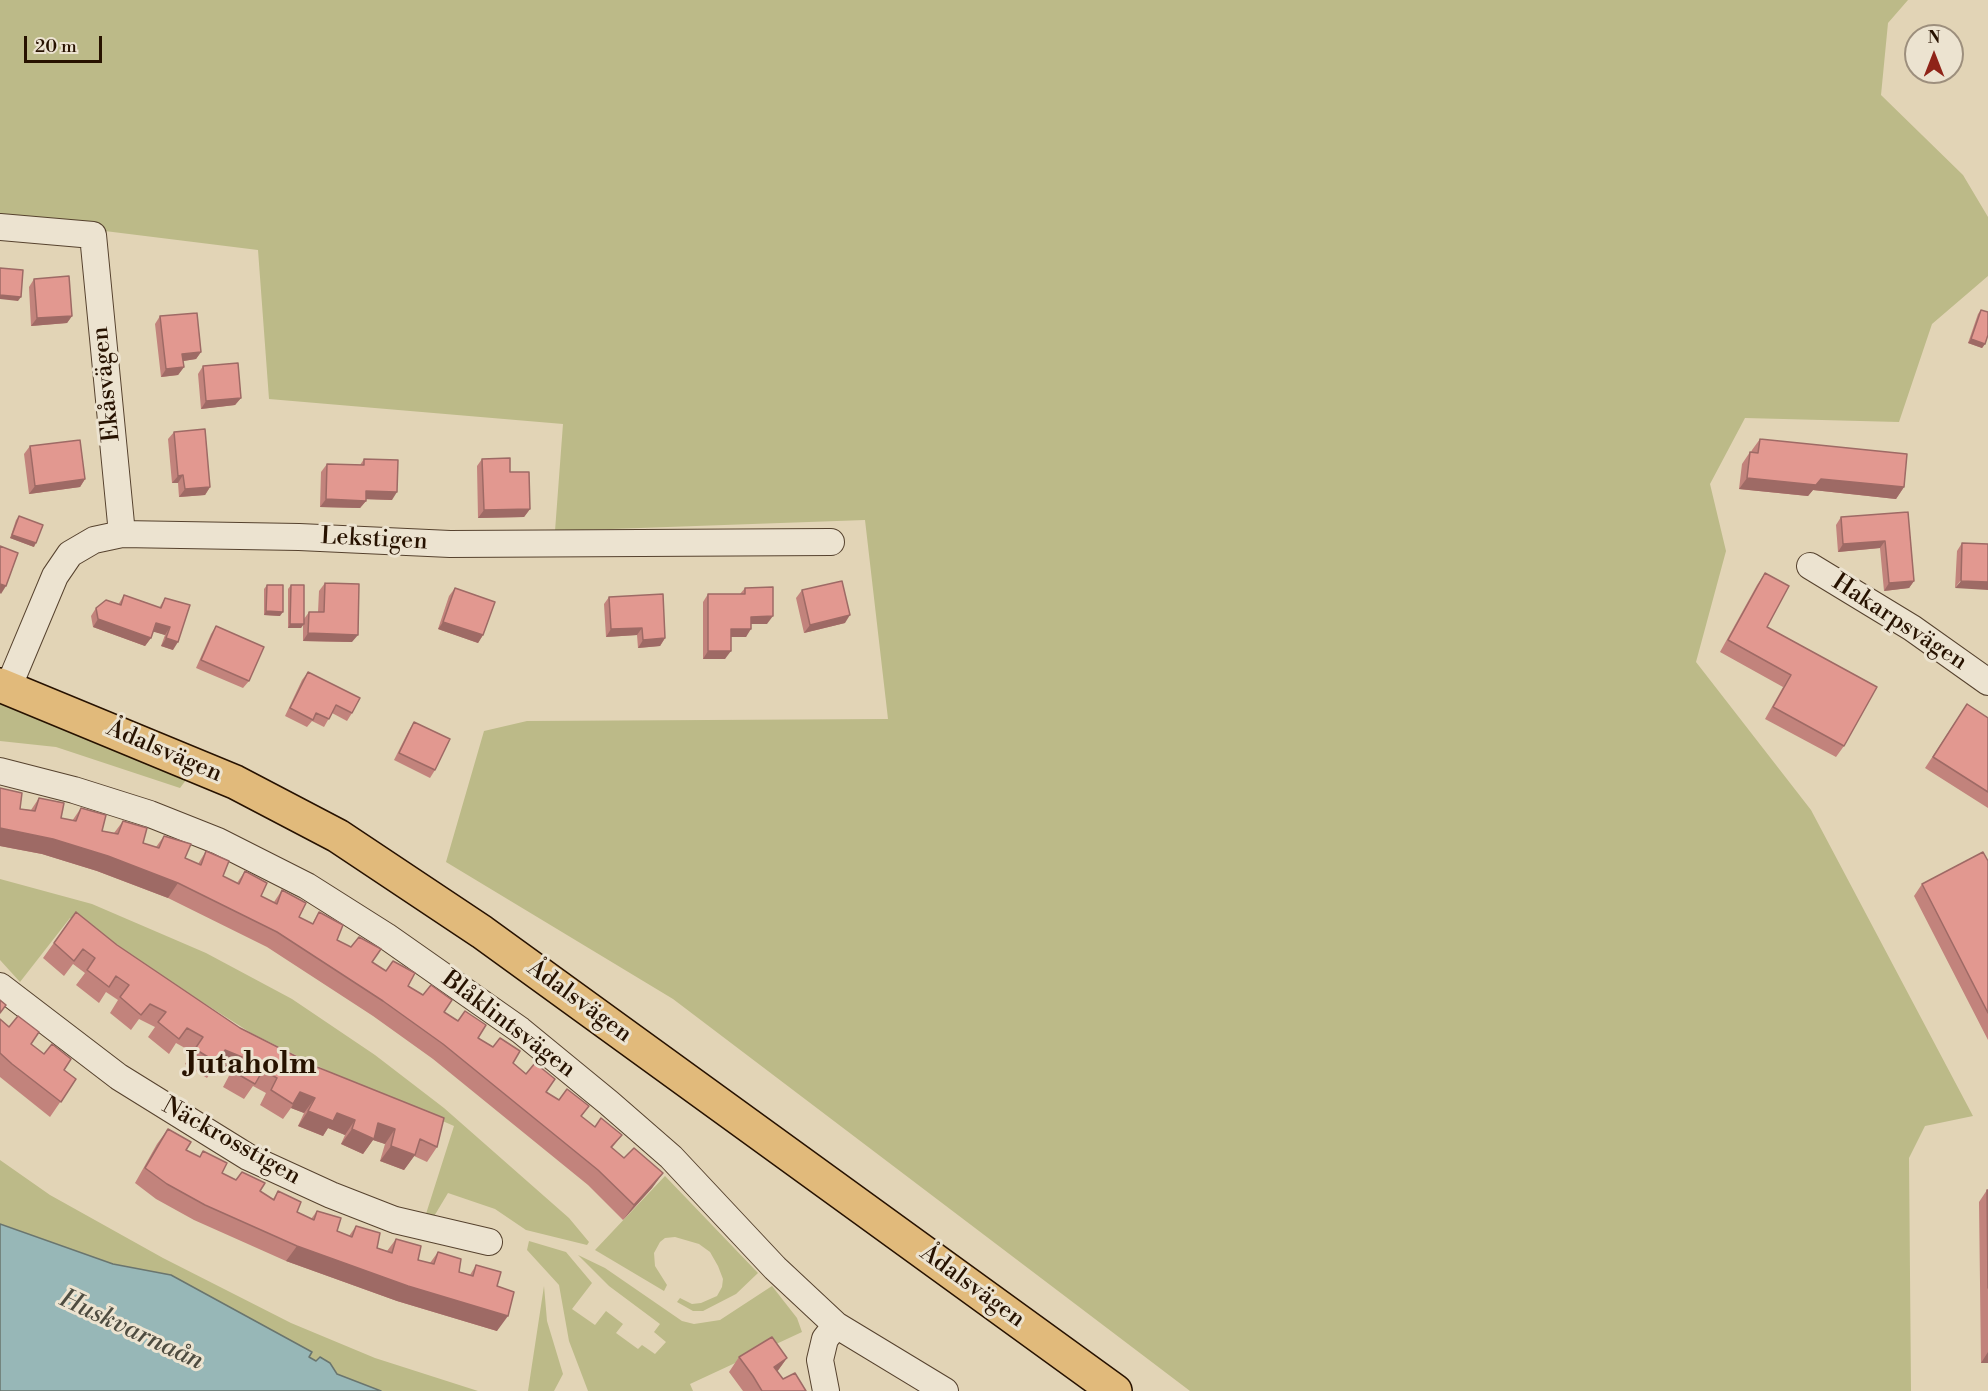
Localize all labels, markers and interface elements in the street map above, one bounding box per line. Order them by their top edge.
scale bar [27,24,105,62]
north arrow [1904,24,1964,84]
text: N [1928,28,1940,48]
text: 20 m [35,35,77,58]
street label: Ekåsvägen [87,325,127,443]
street label: Lekstigen [320,523,428,557]
street label: Hakarpsvägen [1826,569,1972,677]
street label: Ådalsvägen [102,715,226,789]
street label: Ådalsvägen [521,954,637,1050]
street label: Blåklintsvägen [435,965,581,1085]
district label: Jutaholm [185,1048,317,1084]
street label: Näckrosstigen [157,1092,305,1192]
street label: Ådalsvägen [914,1239,1030,1335]
water label: Huskvarnaån [54,1284,208,1378]

